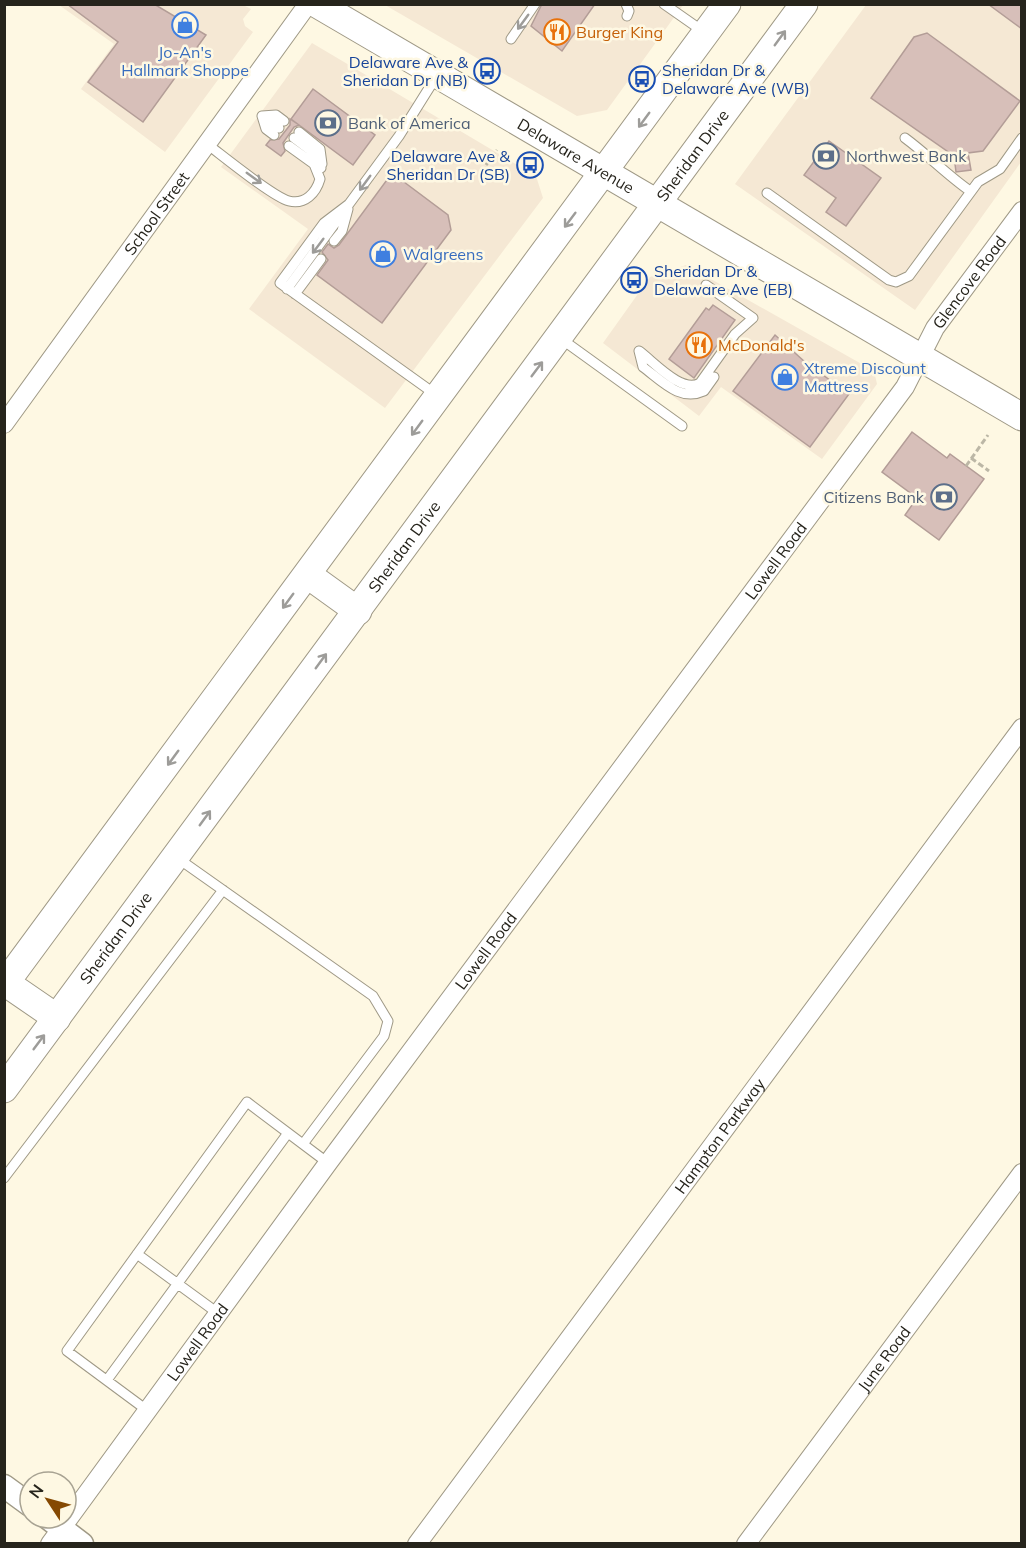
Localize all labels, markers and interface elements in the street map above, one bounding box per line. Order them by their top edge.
shop icon: Jo-An's Hallmark Shoppe [170,10,200,40]
one-way arrow [517,13,529,29]
restaurant icon: Burger King [542,17,572,47]
place label: Burger King [576,22,663,42]
one-way arrow [773,31,786,47]
place label: Jo-An's Hallmark Shoppe [121,42,249,80]
place label: Delaware Ave & Sheridan Dr (NB) [343,52,468,90]
bus stop icon: Delaware Ave & Sheridan Dr (NB) [472,56,502,86]
place label: Sheridan Dr & Delaware Ave (WB) [662,60,810,98]
bus stop icon: Sheridan Dr & Delaware Ave (WB) [627,64,657,94]
street label: Sheridan Drive [652,105,733,205]
bank icon: Bank of America [313,108,343,138]
one-way arrow [638,111,650,127]
place label: Bank of America [348,113,471,133]
street label: Delaware Avenue [514,114,638,198]
bank icon: Northwest Bank [811,141,841,171]
place label: Delaware Ave & Sheridan Dr (SB) [387,146,510,184]
place label: Northwest Bank [846,146,967,166]
bus stop icon: Delaware Ave & Sheridan Dr (SB) [515,150,545,180]
street label: School Street [120,168,193,259]
one-way arrow [246,172,262,185]
one-way arrow [359,175,371,191]
one-way arrow [564,212,577,228]
street label: Glencove Road [928,232,1010,333]
one-way arrow [312,238,324,254]
shop icon: Walgreens [368,239,398,269]
place label: Walgreens [403,244,483,264]
place label: Sheridan Dr & Delaware Ave (EB) [654,261,793,299]
bus stop icon: Sheridan Dr & Delaware Ave (EB) [619,265,649,295]
restaurant icon: McDonald's [684,330,714,360]
place label: McDonald's [718,335,805,355]
place label: Xtreme Discount Mattress [804,358,926,396]
one-way arrow [530,361,543,377]
shop icon: Xtreme Discount Mattress [770,362,800,392]
one-way arrow [411,419,423,435]
bank icon: Citizens Bank [929,482,959,512]
place label: Citizens Bank [823,487,925,507]
street label: Sheridan Drive [364,497,444,596]
street label: Lowell Road [740,518,811,603]
one-way arrow [282,593,295,609]
one-way arrow [315,653,327,669]
one-way arrow [166,750,179,766]
one-way arrow [199,810,212,826]
street label: Sheridan Drive [75,888,156,988]
street label: Lowell Road [450,908,521,993]
one-way arrow [33,1034,46,1050]
street label: Hampton Parkway [670,1074,769,1198]
street label: Lowell Road [162,1299,232,1385]
street label: June Road [853,1322,915,1395]
north arrow [18,1470,78,1530]
text: N [24,1480,48,1502]

